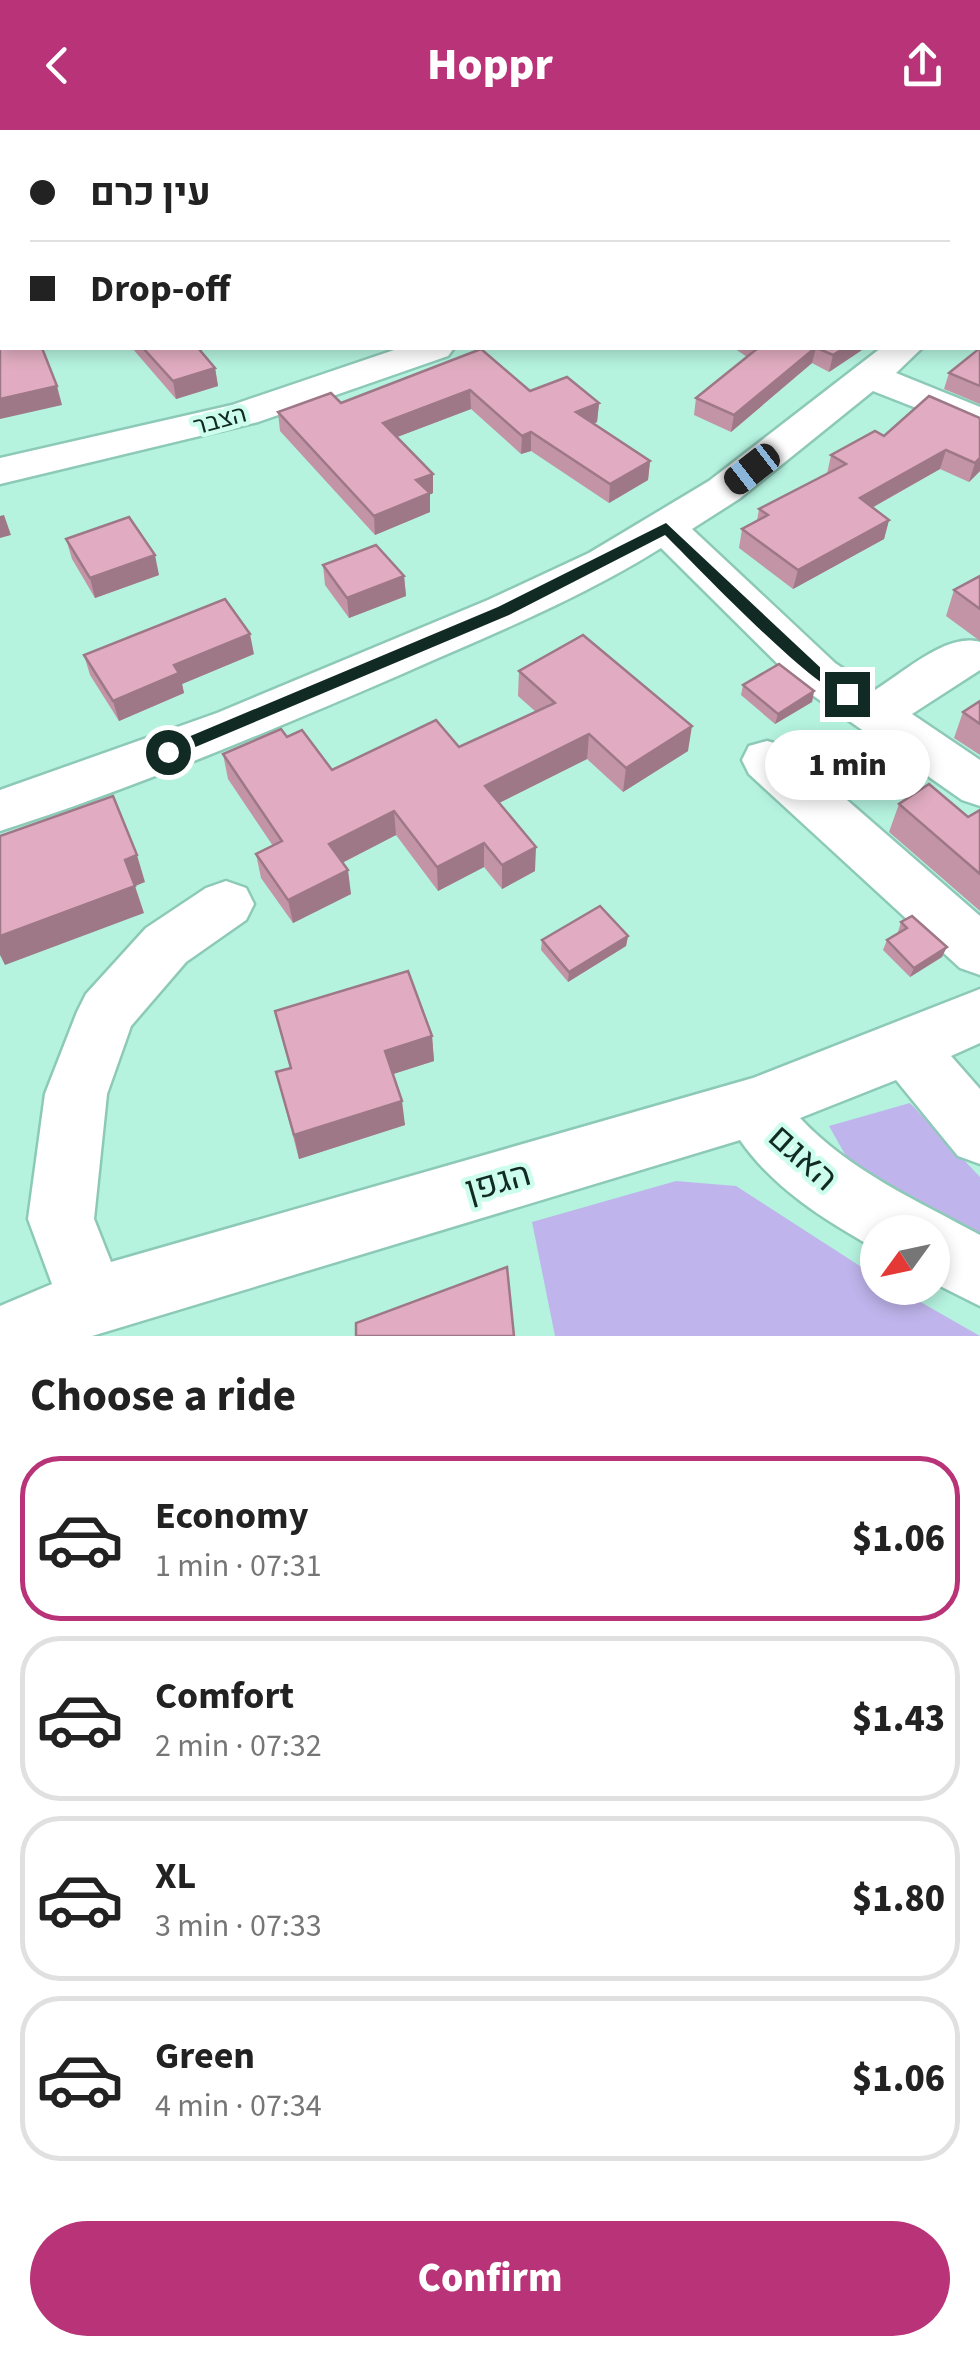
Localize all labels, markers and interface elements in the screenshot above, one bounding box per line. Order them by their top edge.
text: Hoppr [427,33,553,97]
icon: back [30,38,85,93]
icon: share [895,38,950,93]
text: עין כרם [90,166,211,220]
text: Drop-off [90,262,230,316]
street label: הצבר [189,396,251,444]
car [719,439,785,499]
route end [825,672,870,717]
callout: 1 min [764,729,930,799]
route start [146,730,191,775]
text: 1 min [808,742,887,788]
street label: האגם [757,1113,849,1203]
street label: הגפן [459,1149,537,1215]
north arrow [860,1215,950,1305]
map controls [860,1215,950,1305]
text: Choose a ride [30,1364,296,1428]
text: Economy [155,1489,308,1543]
icon: car [35,1494,125,1584]
text: $1.06 [852,1512,945,1566]
text: 1 min · 07:31 [155,1543,322,1589]
text: Comfort [155,1669,294,1723]
icon: car [35,1674,125,1764]
text: $1.43 [852,1692,945,1746]
text: 2 min · 07:32 [155,1723,322,1769]
text: XL [155,1849,196,1903]
icon: car [35,1854,125,1944]
text: $1.80 [852,1872,945,1926]
text: 3 min · 07:33 [155,1903,322,1949]
text: Green [155,2029,255,2083]
icon: car [35,2034,125,2124]
text: $1.06 [852,2052,945,2106]
text: 4 min · 07:34 [155,2083,322,2129]
button: Confirm [30,2221,950,2336]

